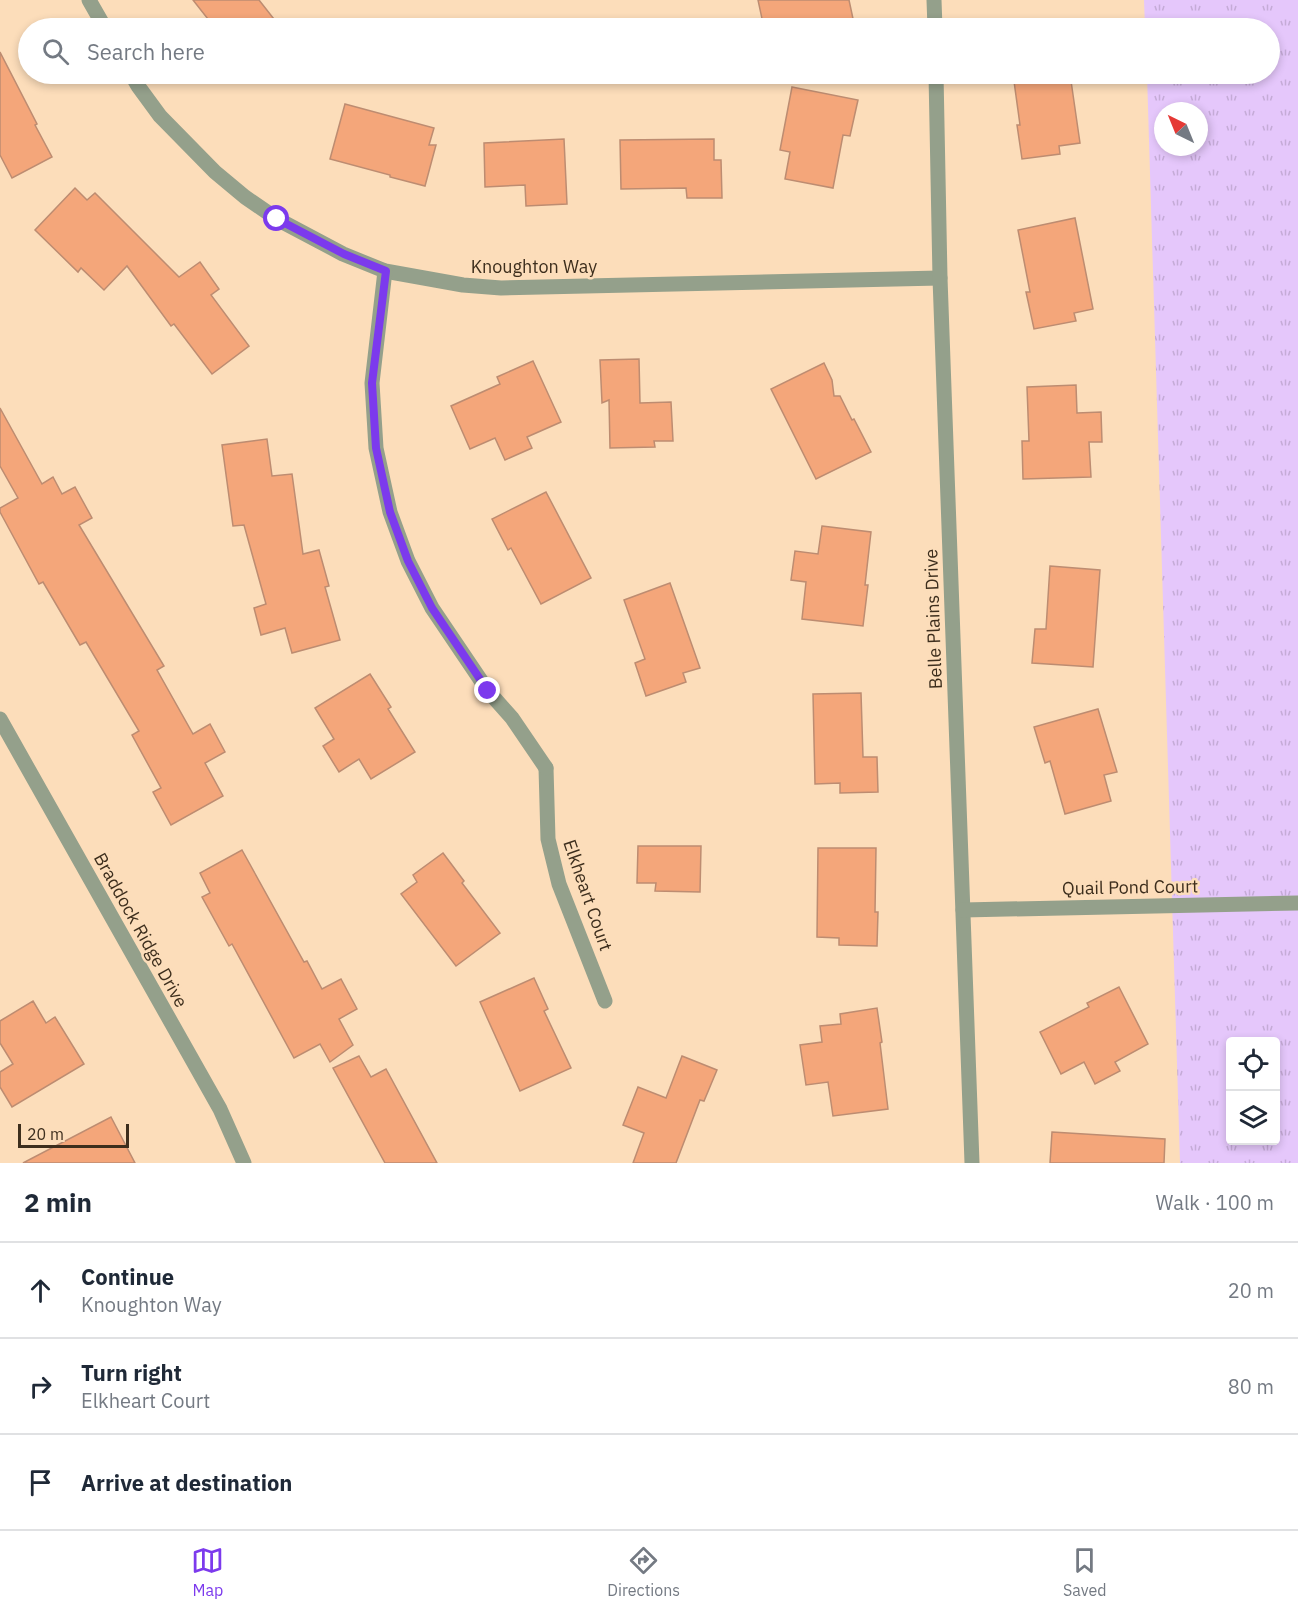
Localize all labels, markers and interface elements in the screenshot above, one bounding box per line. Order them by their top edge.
search box [18,18,1280,84]
icon: search [39,35,72,68]
text: Search here [87,37,205,66]
north arrow [1154,102,1208,156]
route start [263,205,289,231]
street label: Knoughton Way [471,255,597,278]
street label: Belle Plains Drive [919,548,947,690]
route end [474,677,500,703]
street label: Elkheart Court [558,836,618,954]
street label: Braddock Ridge Drive [89,849,193,1012]
street label: Quail Pond Court [1062,874,1198,900]
map controls [1226,1037,1280,1145]
button: locate [1226,1037,1280,1091]
button: layers [1226,1091,1280,1145]
scale bar [18,1121,129,1148]
text: 20 m [27,1124,64,1144]
text: 2 min [24,1185,92,1219]
text: Walk · 100 m [1156,1189,1274,1216]
text: Continue [81,1262,174,1291]
icon: ahead [24,1274,57,1307]
text: 20 m [1228,1277,1274,1304]
text: Knoughton Way [81,1291,222,1318]
text: Turn right [81,1358,182,1387]
icon: right [24,1370,57,1403]
text: 80 m [1228,1373,1274,1400]
text: Elkheart Court [81,1387,210,1414]
icon: arrive [24,1466,57,1499]
text: Arrive at destination [81,1468,292,1497]
tab: Map [191,1544,224,1600]
tab: Directions [607,1544,680,1600]
tab: Saved [1063,1544,1107,1600]

